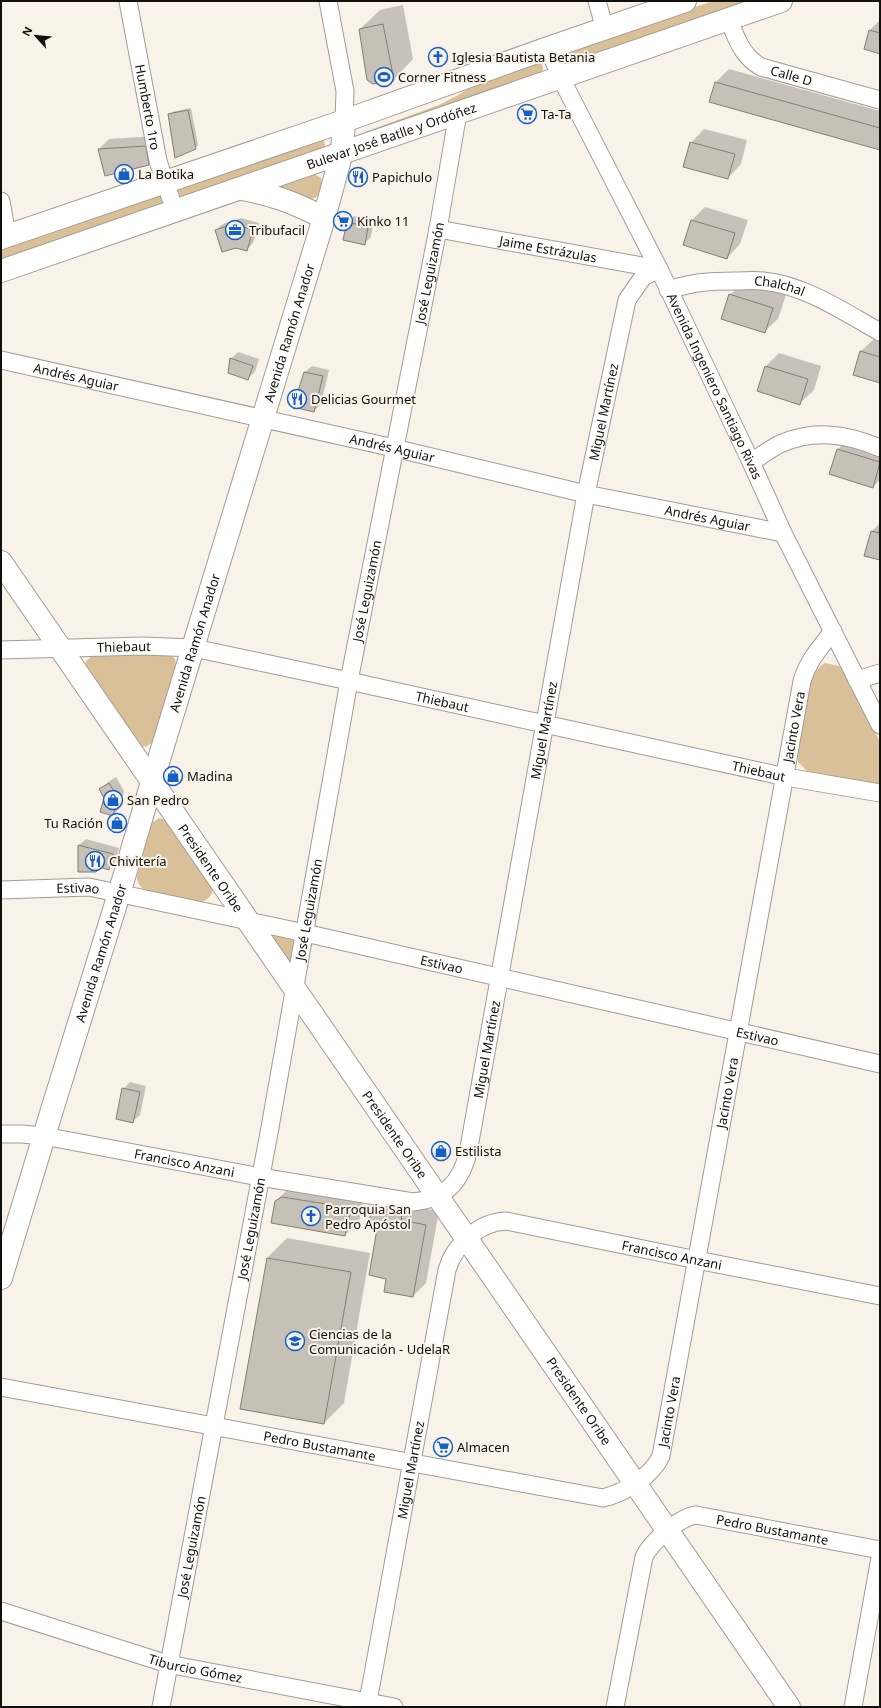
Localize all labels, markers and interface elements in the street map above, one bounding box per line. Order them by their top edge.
north arrow [16,16,56,56]
text: N [18,24,35,39]
church icon: Iglesia Bautista Betania [427,46,449,68]
place label: Iglesia Bautista Betania [452,48,595,66]
street label: Calle D [769,61,814,90]
street label: Humberto 1ro [131,63,165,152]
sports icon: Corner Fitness [373,66,395,88]
place label: Corner Fitness [398,68,486,86]
street label: Bulevar José Batlle y Ordóñez [304,98,479,174]
supermarket icon: Ta-Ta [516,103,538,125]
place label: Ta-Ta [541,105,572,123]
shop icon: La Botika [113,163,135,185]
place label: La Botika [138,165,194,183]
restaurant icon: Papichulo [347,166,369,188]
place label: Papichulo [372,168,432,186]
supermarket icon: Kinko 11 [332,210,354,232]
place label: Kinko 11 [357,212,410,230]
office icon: Tribufacil [224,219,246,241]
place label: Tribufacil [249,221,305,239]
street label: José Leguizamón [410,221,448,327]
street label: Jaime Estrázulas [496,231,598,267]
street label: Avenida Ramón Anador [259,261,319,404]
street label: Chalchal [754,271,808,300]
street label: Avenida Ingeniero Santiago Rivas [663,290,767,482]
street label: Andrés Aguiar [32,359,121,395]
street label: Miguel Martínez [584,362,622,462]
restaurant icon: Delicias Gourmet [286,388,308,410]
place label: Delicias Gourmet [311,390,416,408]
street label: Andrés Aguiar [348,429,437,467]
street label: Andrés Aguiar [663,501,752,535]
street label: José Leguizamón [348,538,386,645]
street label: Avenida Ramón Anador [165,571,224,714]
street label: Thiebaut [97,637,152,656]
street label: Miguel Martínez [526,680,561,781]
street label: Thiebaut [414,687,471,716]
street label: Jacinto Vera [778,690,809,766]
street label: Thiebaut [730,756,787,786]
shop icon: Madina [162,765,184,787]
place label: Madina [187,767,233,785]
shop icon: San Pedro [102,789,124,811]
place label: San Pedro [127,791,189,809]
shop icon: Tu Ración [106,812,128,834]
place label: Tu Ración [44,814,103,832]
street label: Presidente Oribe [174,820,247,915]
restaurant icon: Chivitería [84,850,106,872]
place label: Chivitería [109,852,167,870]
street label: José Leguizamón [290,857,326,964]
street label: Estivao [56,878,101,898]
street label: Avenida Ramón Anador [71,881,131,1024]
street label: Estivao [418,951,465,978]
street label: Miguel Martínez [469,999,504,1100]
street label: Estivao [734,1023,781,1050]
street label: Jacinto Vera [711,1056,742,1132]
street label: Presidente Oribe [358,1087,432,1182]
shop icon: Estilista [430,1140,452,1162]
place label: Estilista [455,1142,501,1160]
street label: Francisco Anzani [133,1144,236,1181]
street label: José Leguizamón [232,1176,269,1283]
place label: Parroquia San Pedro Apóstol [325,1200,411,1233]
church icon: Parroquia San Pedro Apóstol [300,1205,322,1227]
street label: Francisco Anzani [620,1236,724,1274]
place label: Ciencias de la Comunicación - UdelaR [309,1325,450,1358]
school or university icon: Ciencias de la Comunicación - UdelaR [284,1330,306,1352]
street label: Presidente Oribe [543,1354,616,1449]
street label: Jacinto Vera [653,1375,684,1450]
street label: Miguel Martínez [393,1420,428,1520]
street label: Pedro Bustamante [262,1427,377,1465]
supermarket icon: Almacen [432,1436,454,1458]
place label: Almacen [457,1438,510,1456]
street label: José Leguizamón [172,1494,210,1601]
street label: Pedro Bustamante [715,1510,830,1549]
street label: Tiburcio Gómez [146,1649,244,1687]

